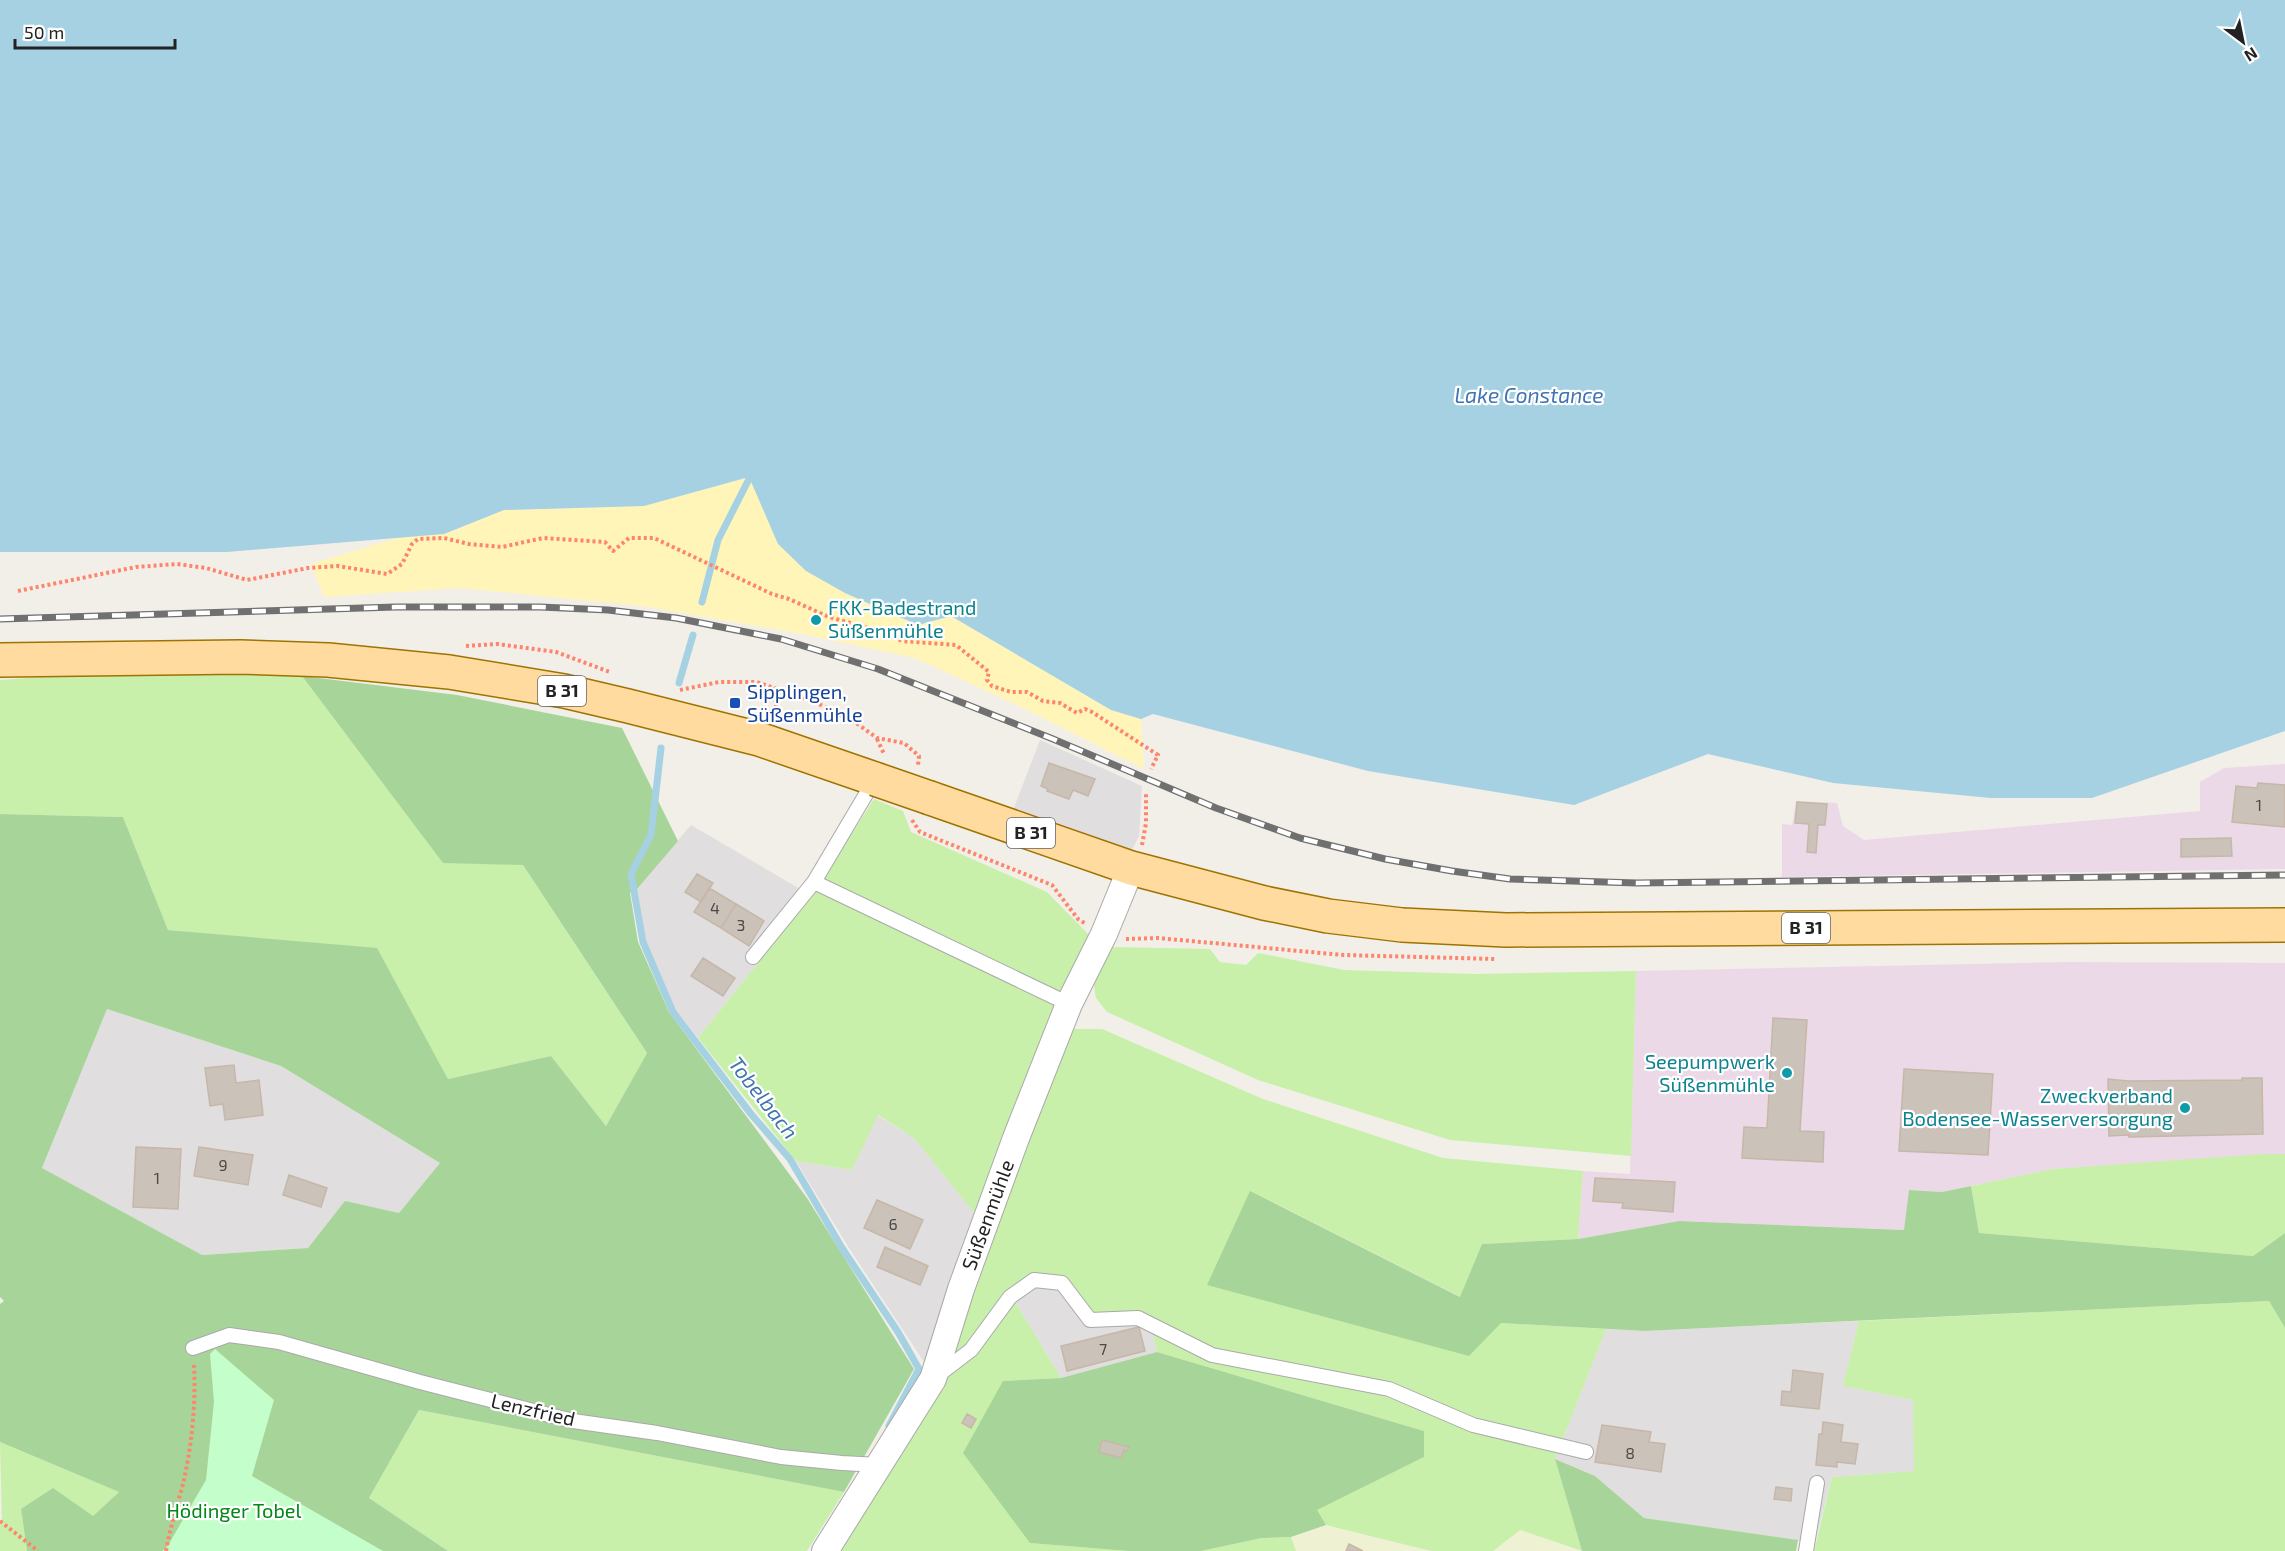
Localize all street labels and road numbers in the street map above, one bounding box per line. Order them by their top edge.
road number: B 31 [538,676,586,706]
road number: B 31 [1007,818,1055,848]
road number: B 31 [1782,913,1830,943]
street label: Süßenmühle [956,1156,1018,1273]
street label: Lenzfried [489,1388,578,1430]

